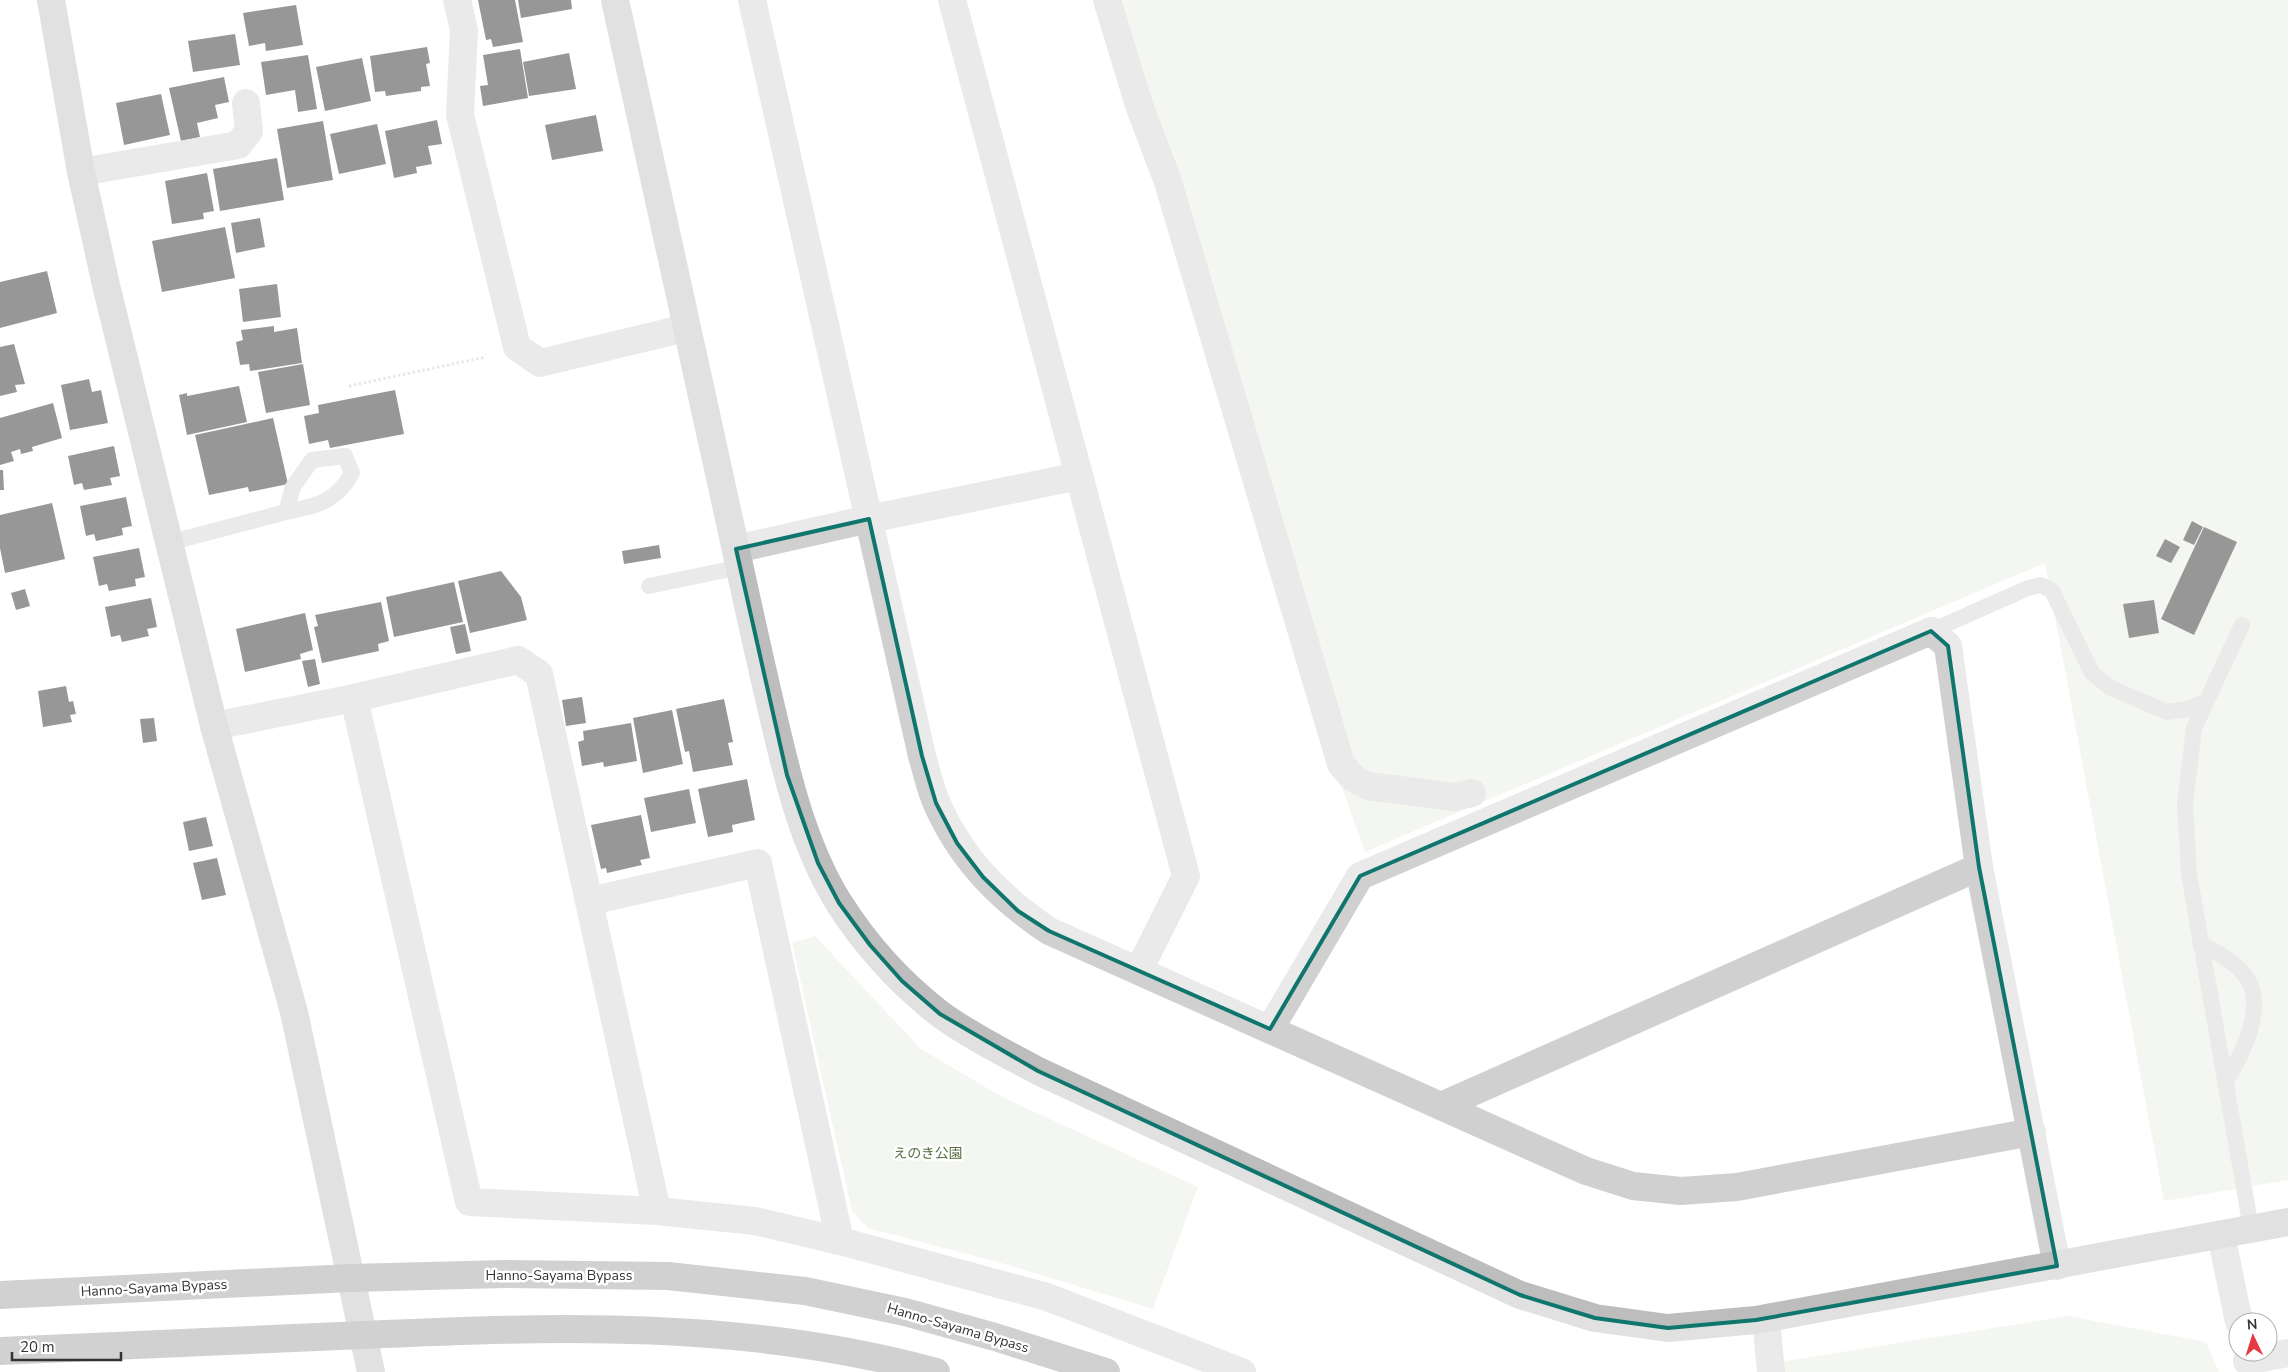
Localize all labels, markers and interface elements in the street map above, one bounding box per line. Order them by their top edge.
park label: えのき公園 [893,1144,963,1163]
street label: Hanno-Sayama Bypass [486,1266,633,1285]
street label: Hanno-Sayama Bypass [80,1275,228,1301]
street label: Hanno-Sayama Bypass [885,1299,1031,1357]
north arrow [2228,1312,2278,1362]
text: N [2246,1315,2258,1334]
scale bar [12,1330,121,1362]
text: 20 m [20,1337,55,1357]

